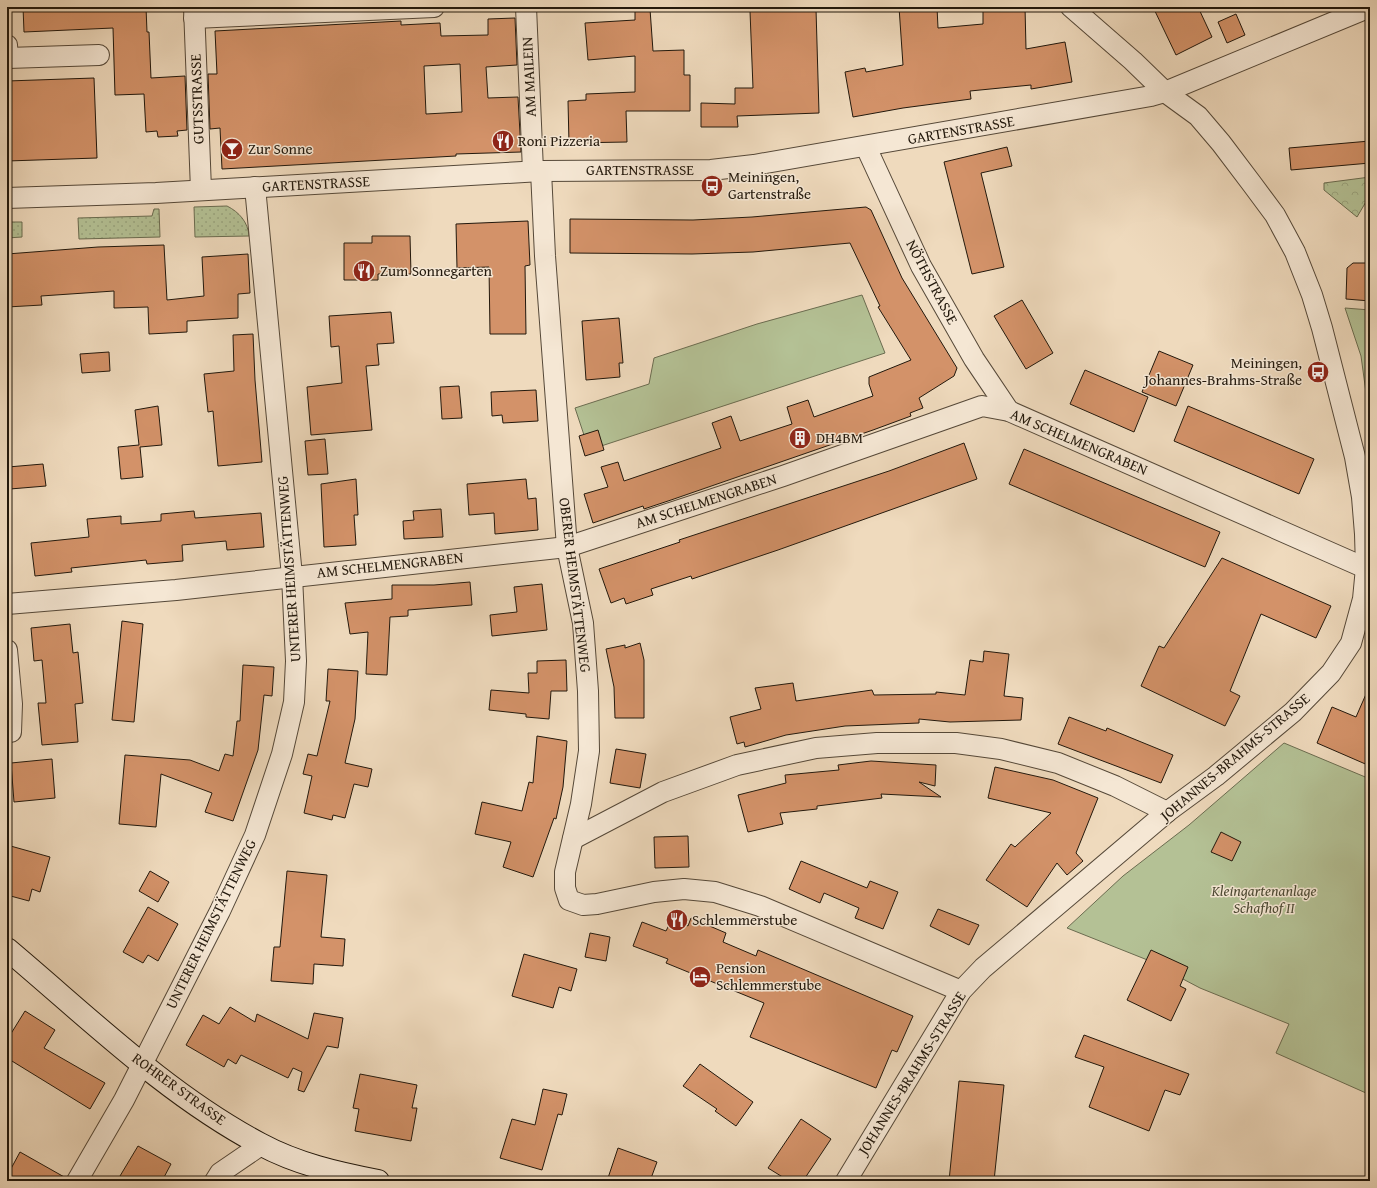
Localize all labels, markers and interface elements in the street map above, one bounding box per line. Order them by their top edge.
street label: AM MAILEIN [516,36,541,118]
street label: GUTSSTRASSE [184,53,209,144]
street label: GARTENSTRASSE [906,110,1016,149]
restaurant icon: Roni Pizzeria [490,128,516,154]
place label: Roni Pizzeria [518,130,600,151]
bar icon: Zur Sonne [219,136,245,162]
place label: Zur Sonne [248,138,312,159]
street label: GARTENSTRASSE [586,159,694,180]
place label: Meiningen, Gartenstraße [728,166,811,204]
street label: GARTENSTRASSE [262,170,371,197]
bus stop icon: Meiningen, Gartenstraße [699,173,725,199]
street label: NÖTHSTRASSE [901,236,964,328]
restaurant icon: Zum Sonnegarten [351,258,377,284]
place label: Zum Sonnegarten [380,260,493,281]
place label: Meiningen, Johannes-Brahms-Straße [1142,352,1302,390]
bus stop icon: Meiningen, Johannes-Brahms-Straße [1305,359,1331,385]
street label: AM SCHELMENGRABEN [1007,403,1151,480]
building icon: DH4BM [787,425,813,451]
place label: DH4BM [816,427,863,448]
street label: AM SCHELMENGRABEN [633,468,779,533]
street label: UNTERER HEIMSTÄTTENWEG [272,475,305,663]
street label: OBERER HEIMSTÄTTENWEG [554,496,597,674]
street label: AM SCHELMENGRABEN [316,546,464,583]
street label: JOHANNES-BRAHMS-STRASSE [1154,687,1314,827]
street label: UNTERER HEIMSTÄTTENWEG [160,835,261,1012]
park label: Kleingartenanlage Schafhof II [1210,880,1317,918]
restaurant icon: Schlemmerstube [664,907,690,933]
place label: Schlemmerstube [692,909,797,930]
place label: Pension Schlemmerstube [716,957,821,995]
hotel icon: Pension Schlemmerstube [687,964,713,990]
street label: JOHANNES-BRAHMS-STRASSE [851,987,971,1160]
street label: ROHRER STRASSE [128,1047,231,1130]

